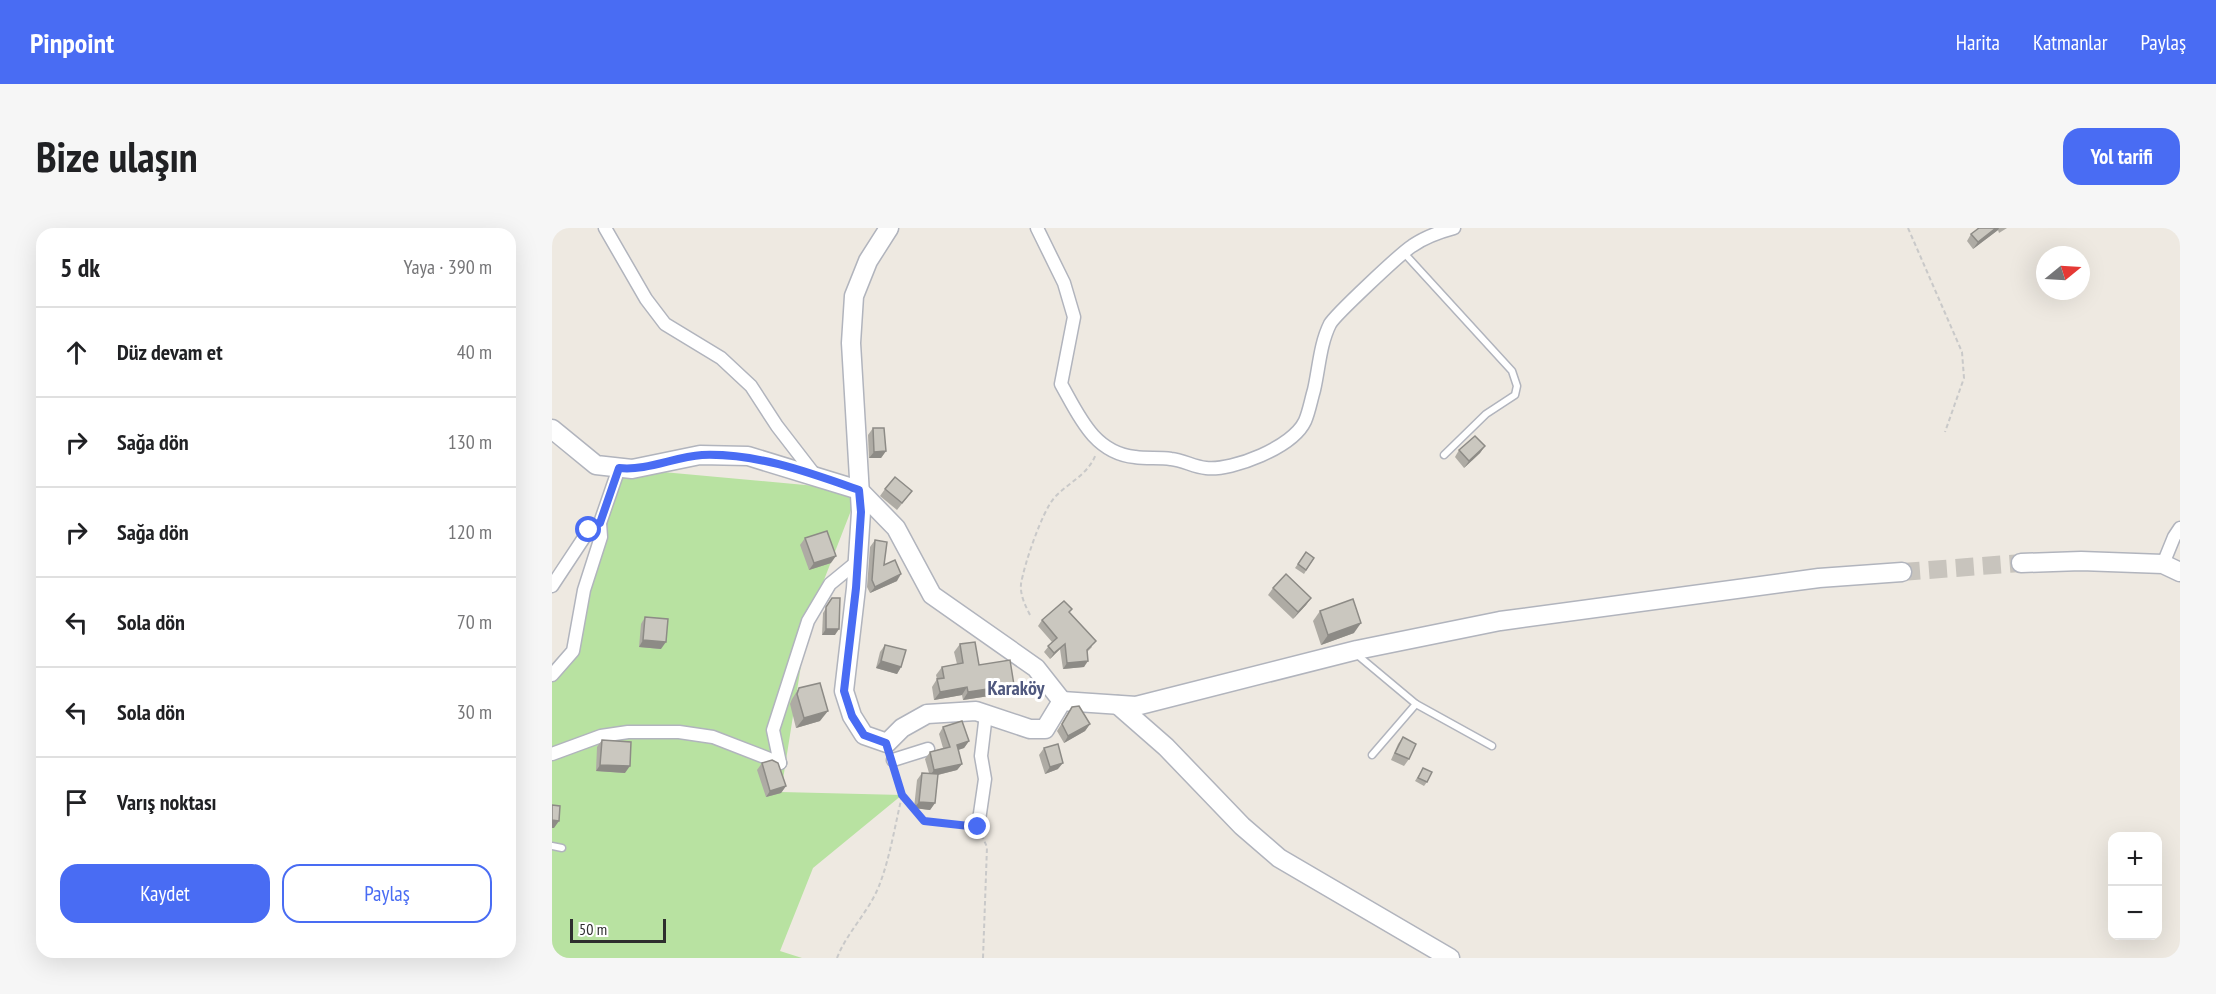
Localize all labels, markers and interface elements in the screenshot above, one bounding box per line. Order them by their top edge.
text: Pinpoint [30,24,114,61]
text: Harita [1956,29,2000,56]
text: Katmanlar [2033,29,2107,56]
text: Paylaş [2140,29,2186,56]
button: Yol tarifi [2063,128,2180,185]
text: Bize ulaşın [36,129,198,184]
north arrow [2036,246,2090,300]
text: 5 dk [60,251,100,284]
text: Yaya · 390 m [404,254,492,280]
icon: ahead [60,336,93,369]
text: Düz devam et [117,338,223,366]
text: 40 m [457,339,492,365]
icon: right [60,426,93,459]
text: Sağa dön [117,428,189,456]
text: 130 m [448,429,492,455]
icon: right [60,516,93,549]
route start [575,516,601,542]
text: Sağa dön [117,518,189,546]
text: 120 m [448,519,492,545]
icon: left [60,606,93,639]
text: Sola dön [117,608,185,636]
text: 70 m [457,609,492,635]
district label: Karaköy [987,675,1046,701]
icon: left [60,696,93,729]
text: Sola dön [117,698,185,726]
text: 30 m [457,699,492,725]
icon: arrive [60,786,93,819]
text: Varış noktası [117,788,217,816]
route end [964,813,990,839]
map controls [2108,832,2162,940]
button: + [2108,832,2162,886]
button: Kaydet [60,864,270,923]
button: Paylaş [282,864,492,923]
button: − [2108,886,2162,940]
scale bar [570,916,666,944]
text: 50 m [579,919,607,939]

